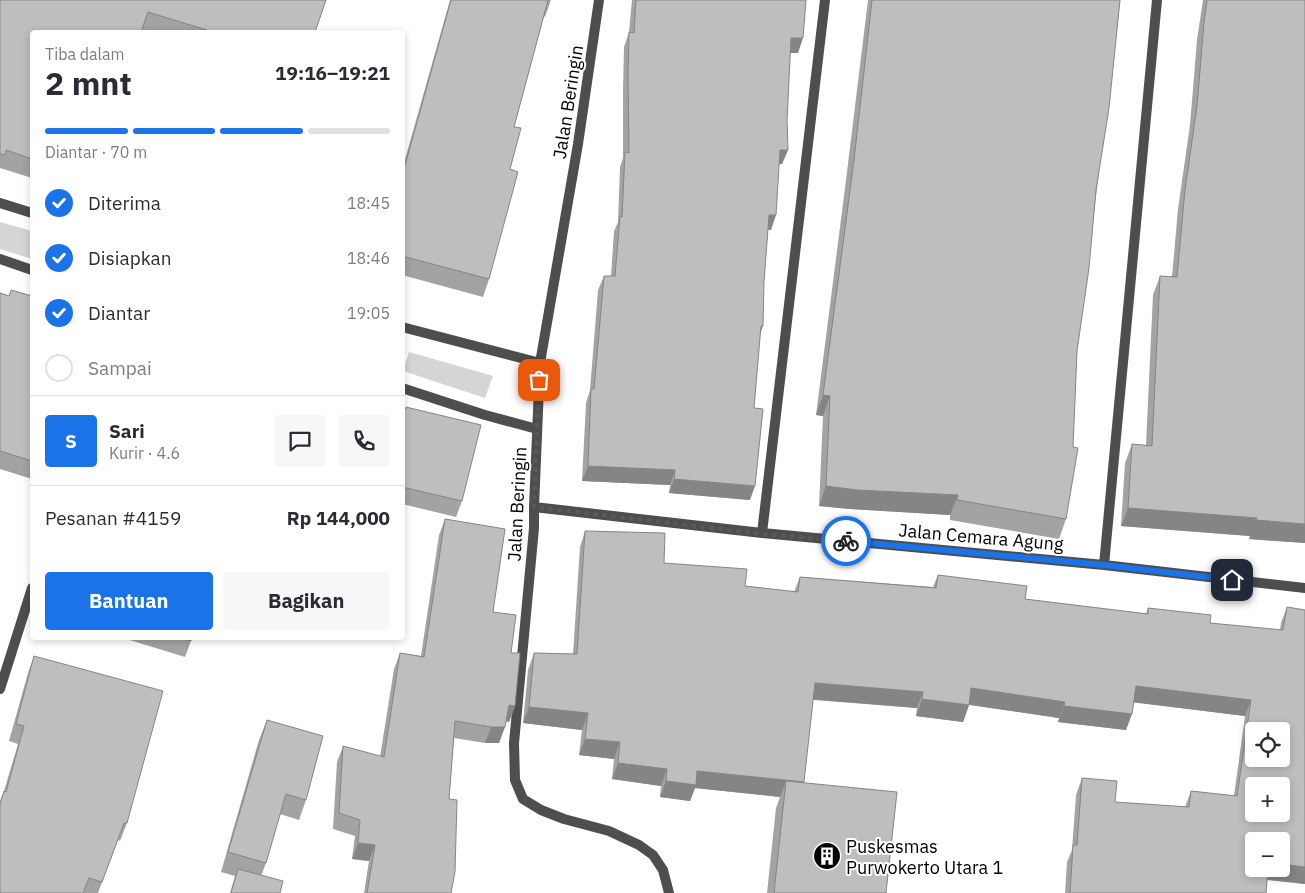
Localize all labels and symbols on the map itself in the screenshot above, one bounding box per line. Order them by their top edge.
street label: Jalan Beringin [548,43,588,161]
pin [518,359,560,401]
street label: Jalan Beringin [503,446,531,562]
courier [821,516,871,566]
street label: Jalan Cemara Agung [898,518,1065,556]
pin [1211,559,1253,601]
place label: Puskesmas Purwokerto Utara 1 [846,835,1003,879]
building icon: Puskesmas Purwokerto Utara 1 [812,841,842,871]

